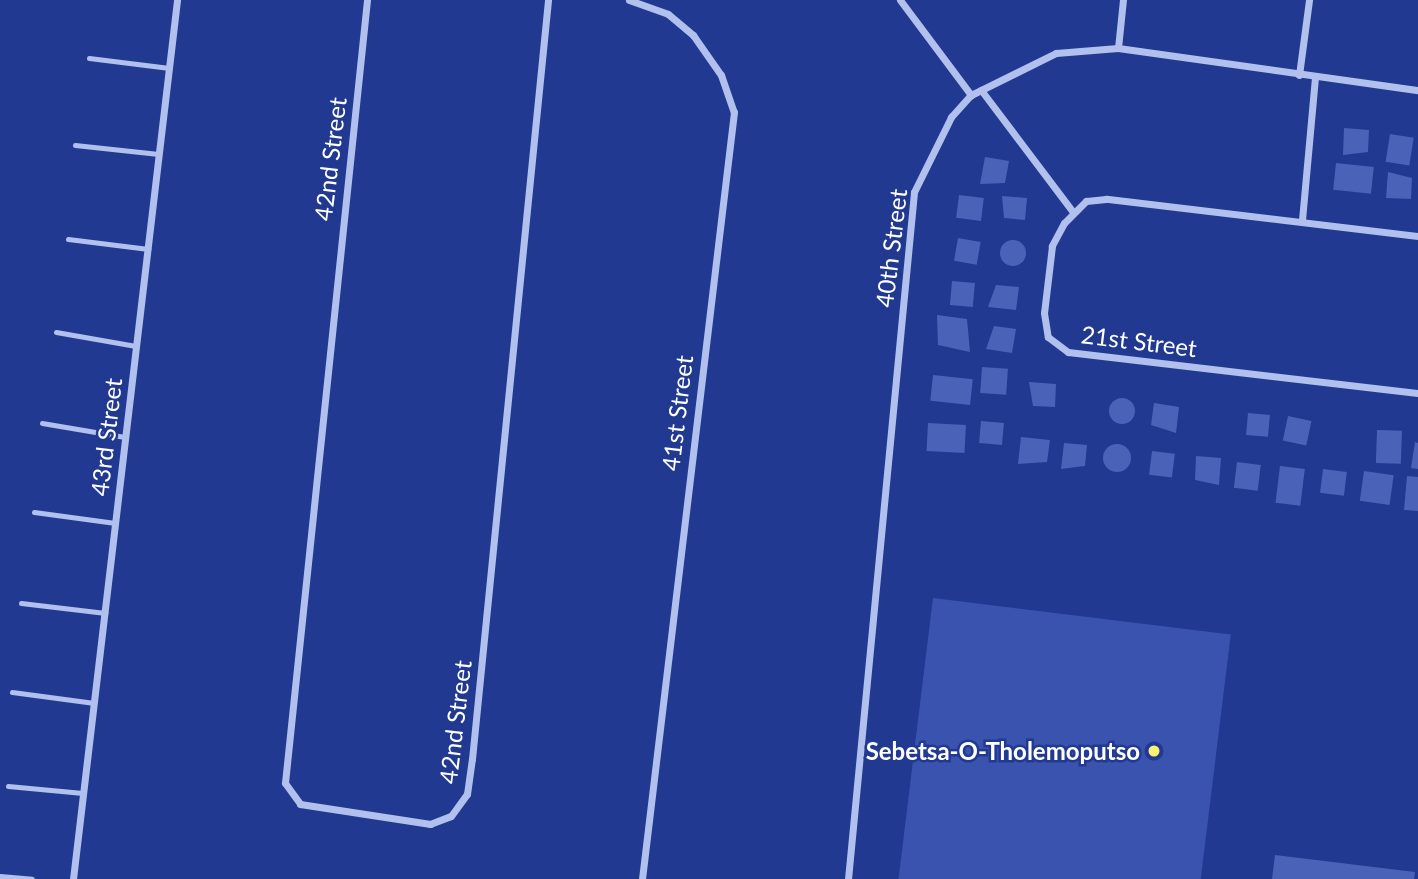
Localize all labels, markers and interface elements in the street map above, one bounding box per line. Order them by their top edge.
street label: 42nd Street [308,96,352,222]
street label: 40th Street [869,187,913,309]
street label: 21st Street [1080,320,1198,362]
street label: 41st Street [656,354,698,472]
street label: 43rd Street [84,376,128,498]
street label: 42nd Street [433,659,477,785]
place label: Sebetsa-O-Tholemoputso [866,737,1140,765]
marker: Sebetsa-O-Tholemoputso [1146,743,1162,759]

